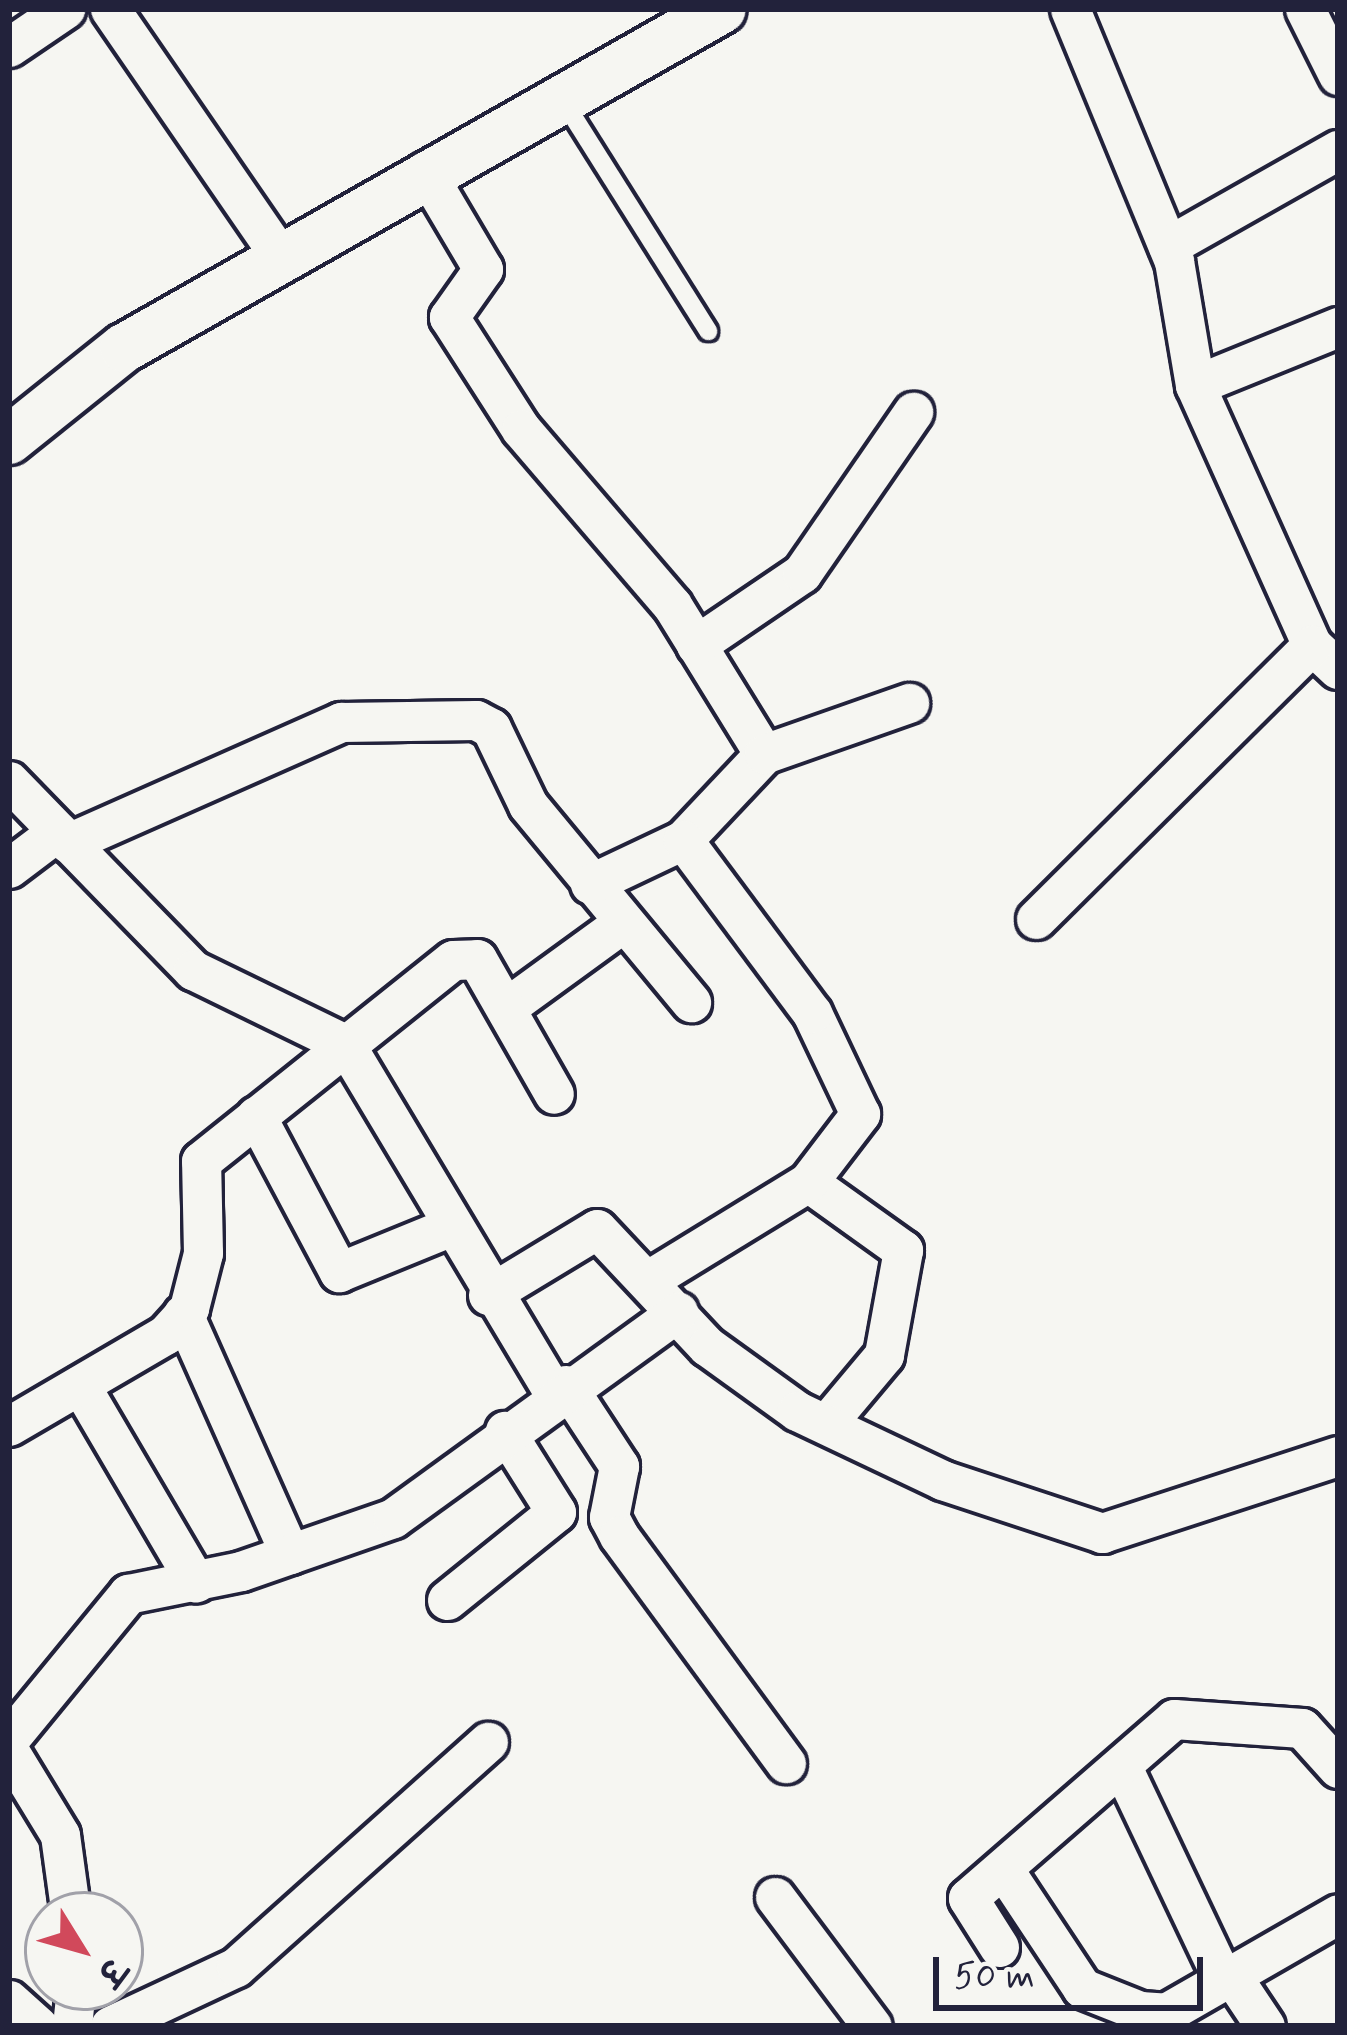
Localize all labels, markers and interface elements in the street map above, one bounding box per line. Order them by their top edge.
north arrow [24,1891,144,2011]
scale bar [939,1933,1209,2007]
text: उ [86,1949,135,1993]
text: 50 m [954,1954,1035,2001]

